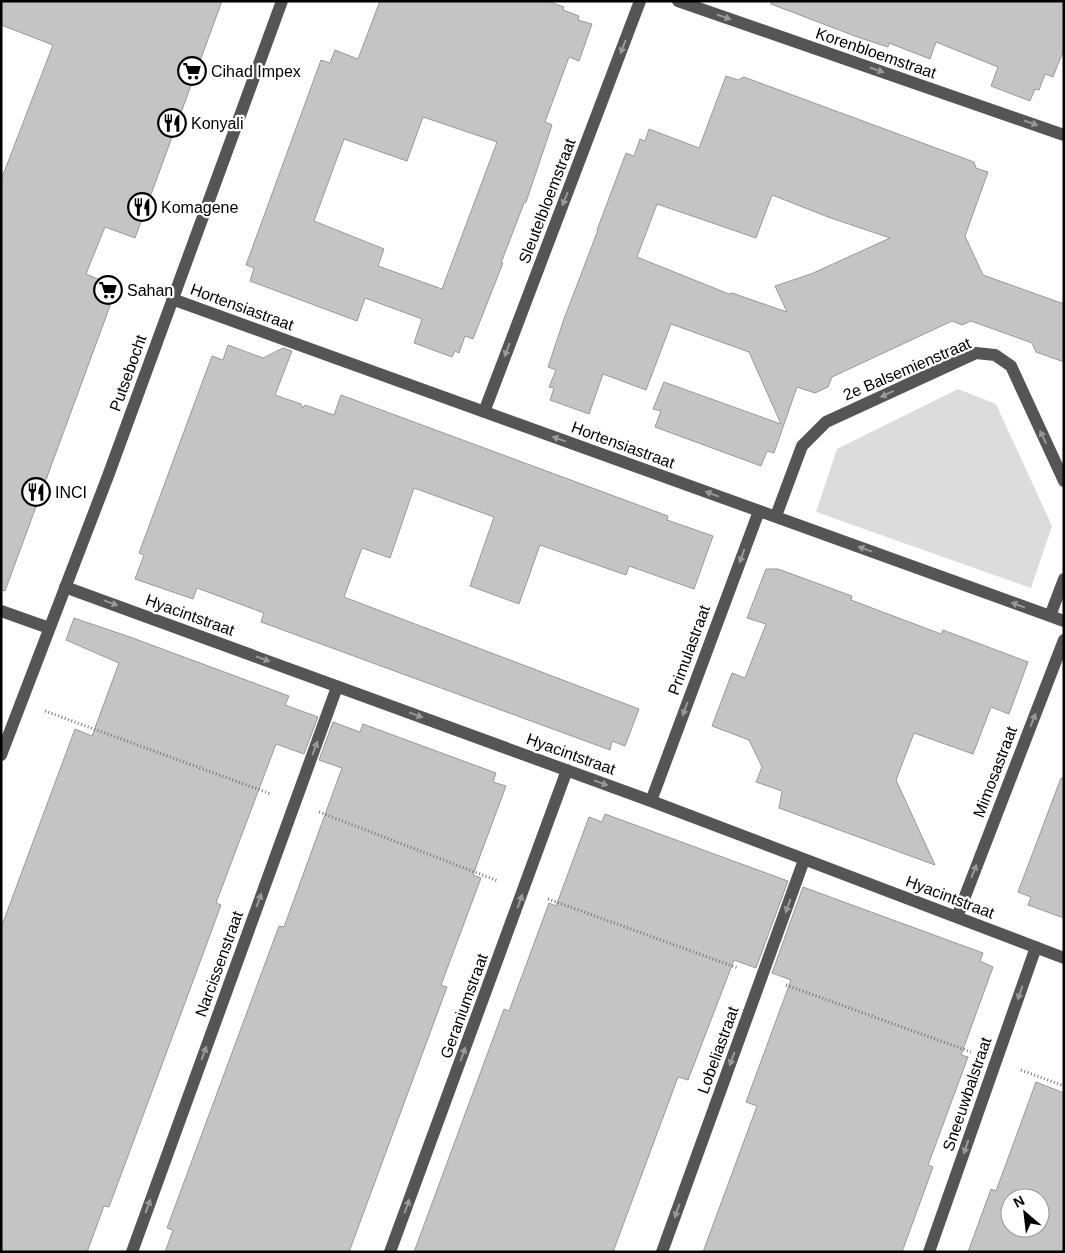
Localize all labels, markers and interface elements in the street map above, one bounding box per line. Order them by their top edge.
one-way arrow [716,14,731,21]
street label: Korenbloemstraat [814,24,939,82]
one-way arrow [619,40,627,55]
supermarket icon: Cihad Impex [177,56,207,86]
place label: Cihad Impex [211,63,301,80]
one-way arrow [870,67,885,74]
restaurant icon: Konyali [157,108,187,138]
place label: Konyali [191,115,243,132]
one-way arrow [1024,119,1039,127]
street label: Sleutelbloemstraat [515,136,579,266]
one-way arrow [561,191,568,206]
restaurant icon: Komagene [127,192,157,222]
place label: Komagene [161,199,238,216]
supermarket icon: Sahan [93,275,123,305]
street label: Hortensiastraat [188,280,296,334]
place label: Sahan [127,282,173,299]
street label: Putsebocht [106,332,150,414]
street label: 2e Balsemienstraat [841,334,974,404]
one-way arrow [503,343,510,358]
one-way arrow [880,391,894,399]
street label: Hortensiastraat [569,418,677,472]
one-way arrow [1039,430,1047,444]
one-way arrow [552,435,567,442]
restaurant icon: INCI [21,477,51,507]
place label: INCI [55,484,87,501]
one-way arrow [705,490,720,497]
one-way arrow [858,544,873,552]
one-way arrow [738,549,745,564]
street label: Hyacintstraat [143,591,237,639]
one-way arrow [103,600,118,607]
one-way arrow [1010,600,1025,608]
street label: Primulastraat [665,602,713,697]
one-way arrow [256,655,271,663]
one-way arrow [681,702,689,717]
one-way arrow [408,712,423,719]
one-way arrow [1029,712,1037,727]
street label: Mimosastraat [970,724,1020,820]
street label: Hyacintstraat [524,730,618,778]
one-way arrow [312,740,319,755]
one-way arrow [594,779,609,787]
one-way arrow [971,864,978,879]
street label: Hyacintstraat [903,872,997,922]
one-way arrow [256,893,263,908]
one-way arrow [516,893,524,908]
one-way arrow [784,899,792,914]
street label: Narcissenstraat [192,908,246,1019]
street label: Geraniumstraat [437,951,491,1061]
one-way arrow [1016,986,1023,1001]
street label: Lobeliastraat [694,1004,742,1096]
street label: Sneeuwbalstraat [940,1034,995,1153]
one-way arrow [200,1045,208,1060]
one-way arrow [460,1046,468,1061]
one-way arrow [728,1051,735,1066]
one-way arrow [962,1139,969,1154]
north arrow [1000,1188,1050,1238]
text: N [1011,1192,1027,1211]
one-way arrow [144,1198,152,1213]
one-way arrow [403,1198,411,1213]
one-way arrow [673,1204,680,1219]

